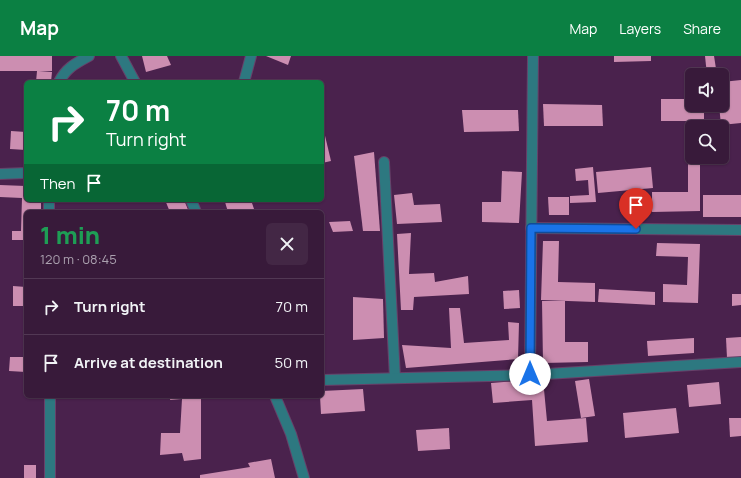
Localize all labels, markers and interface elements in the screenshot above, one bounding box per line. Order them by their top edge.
text: Map [20,15,59,41]
text: Map [569,19,597,38]
text: Layers [619,19,661,38]
text: Share [683,19,721,38]
map controls [685,68,729,164]
button: sound [685,68,729,112]
text: 70 m [106,91,170,129]
icon: right [40,96,92,148]
button: search [685,120,729,164]
text: Turn right [106,127,187,151]
icon: arrive [83,172,105,194]
text: Then [40,173,75,194]
pin [619,188,653,229]
icon: arrive [625,194,647,216]
text: 1 min [40,218,100,251]
button: close [266,223,308,265]
text: 120 m · 08:45 [40,250,117,268]
icon: right [40,296,62,318]
text: Turn right [74,296,145,317]
text: 70 m [276,296,308,317]
icon: arrive [40,352,62,374]
text: Arrive at destination [74,352,223,373]
text: 50 m [274,352,308,373]
position arrow [509,353,551,395]

